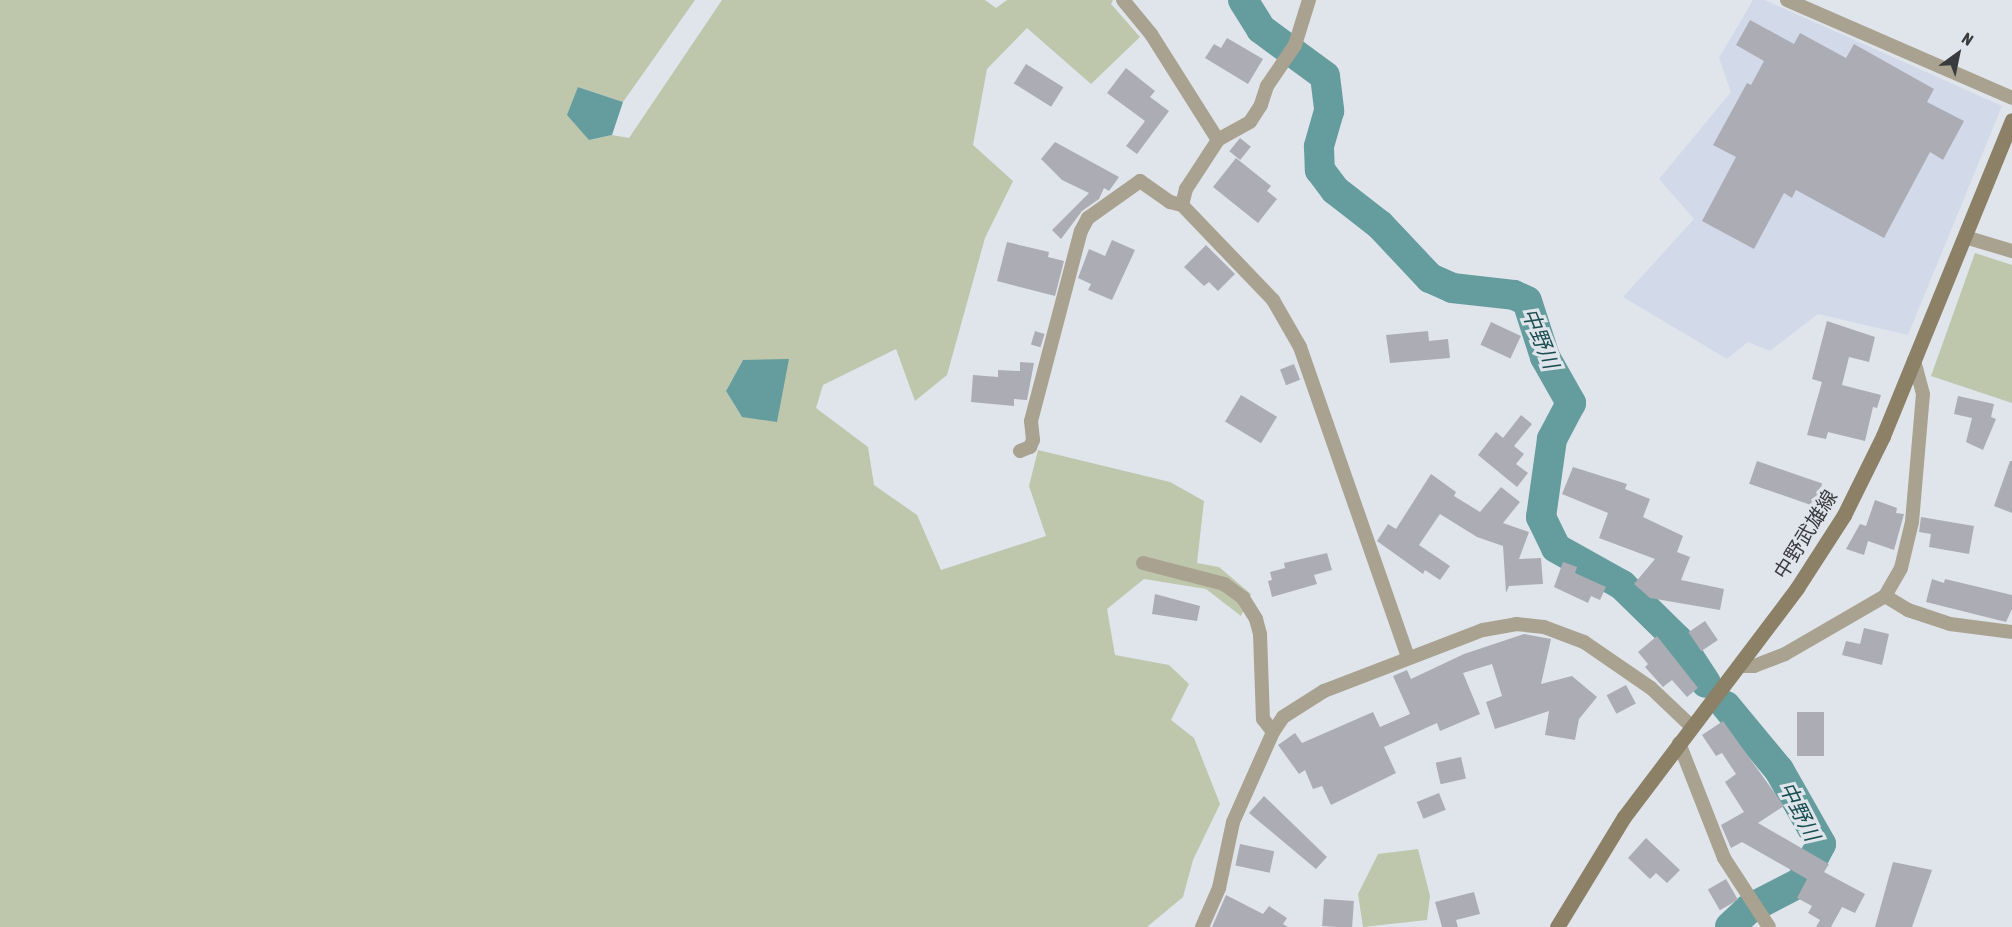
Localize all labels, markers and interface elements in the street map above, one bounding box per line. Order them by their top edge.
north arrow [1928,24,1988,84]
text: N [1959,29,1977,49]
water label: 中野川 [1518,304,1564,372]
street label: 中野武雄線 [1768,485,1842,583]
water label: 中野川 [1774,777,1826,845]

